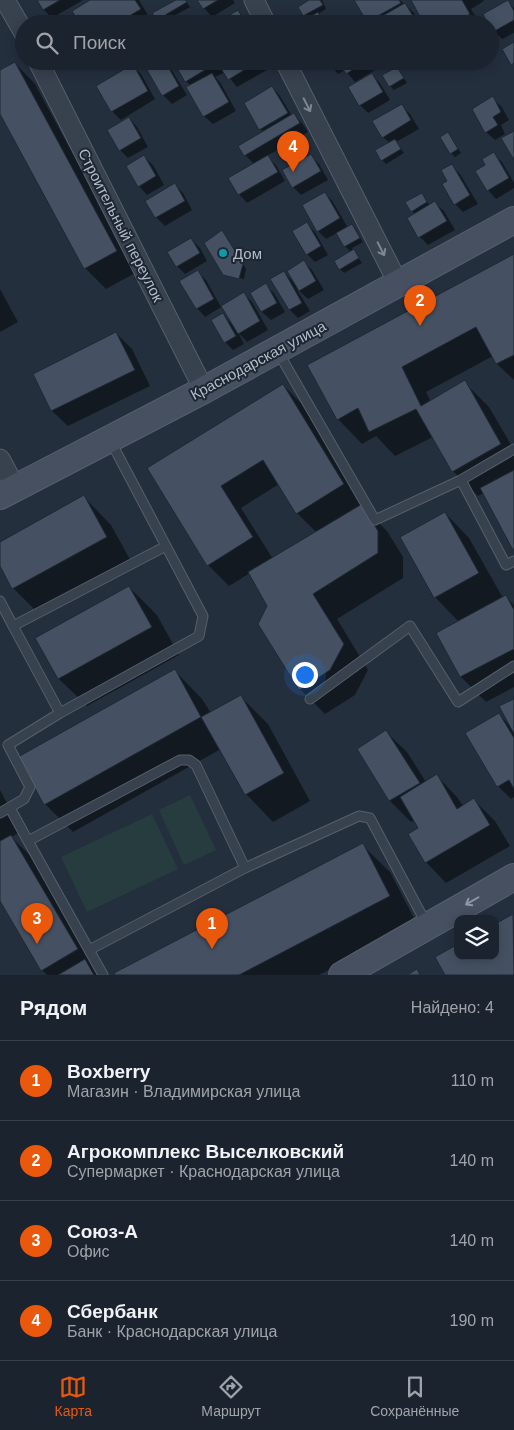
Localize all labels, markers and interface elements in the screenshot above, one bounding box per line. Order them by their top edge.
search box [15,15,499,70]
icon: search [33,29,61,57]
text: Поиск [73,32,126,53]
one-way arrow [302,97,312,112]
pin: 4 [277,131,309,172]
street label: Строительный переулок [75,146,167,305]
one-way arrow [376,242,386,257]
place label: Дом [233,245,262,262]
marker: Дом [217,247,229,259]
pin: 2 [404,285,436,326]
street label: Краснодарская улица [187,317,329,403]
your location [292,662,318,688]
one-way arrow [465,897,479,907]
pin: 3 [21,903,53,944]
pin: 1 [196,908,228,949]
map controls [454,915,499,960]
button: layers [454,915,499,960]
text: Рядом [20,996,87,1019]
text: Найдено: 4 [411,999,494,1016]
text: Boxberry [67,1061,150,1082]
text: 1 [32,1072,40,1089]
text: 110 m [451,1072,494,1089]
text: Магазин · Владимирская улица [67,1083,300,1100]
text: Агрокомплекс Выселковский [67,1141,344,1162]
text: 2 [32,1152,40,1169]
text: 140 m [450,1152,494,1169]
text: Супермаркет · Краснодарская улица [67,1163,340,1180]
text: Союз-А [67,1221,138,1242]
text: 3 [32,1232,40,1249]
text: 140 m [450,1232,494,1249]
text: Офис [67,1243,110,1260]
text: Сбербанк [67,1301,158,1322]
text: 4 [32,1312,40,1329]
text: 190 m [450,1312,494,1329]
text: Банк · Краснодарская улица [67,1323,277,1340]
tab: Карта [55,1373,92,1419]
tab: Маршрут [201,1373,261,1419]
tab: Сохранённые [370,1373,459,1419]

